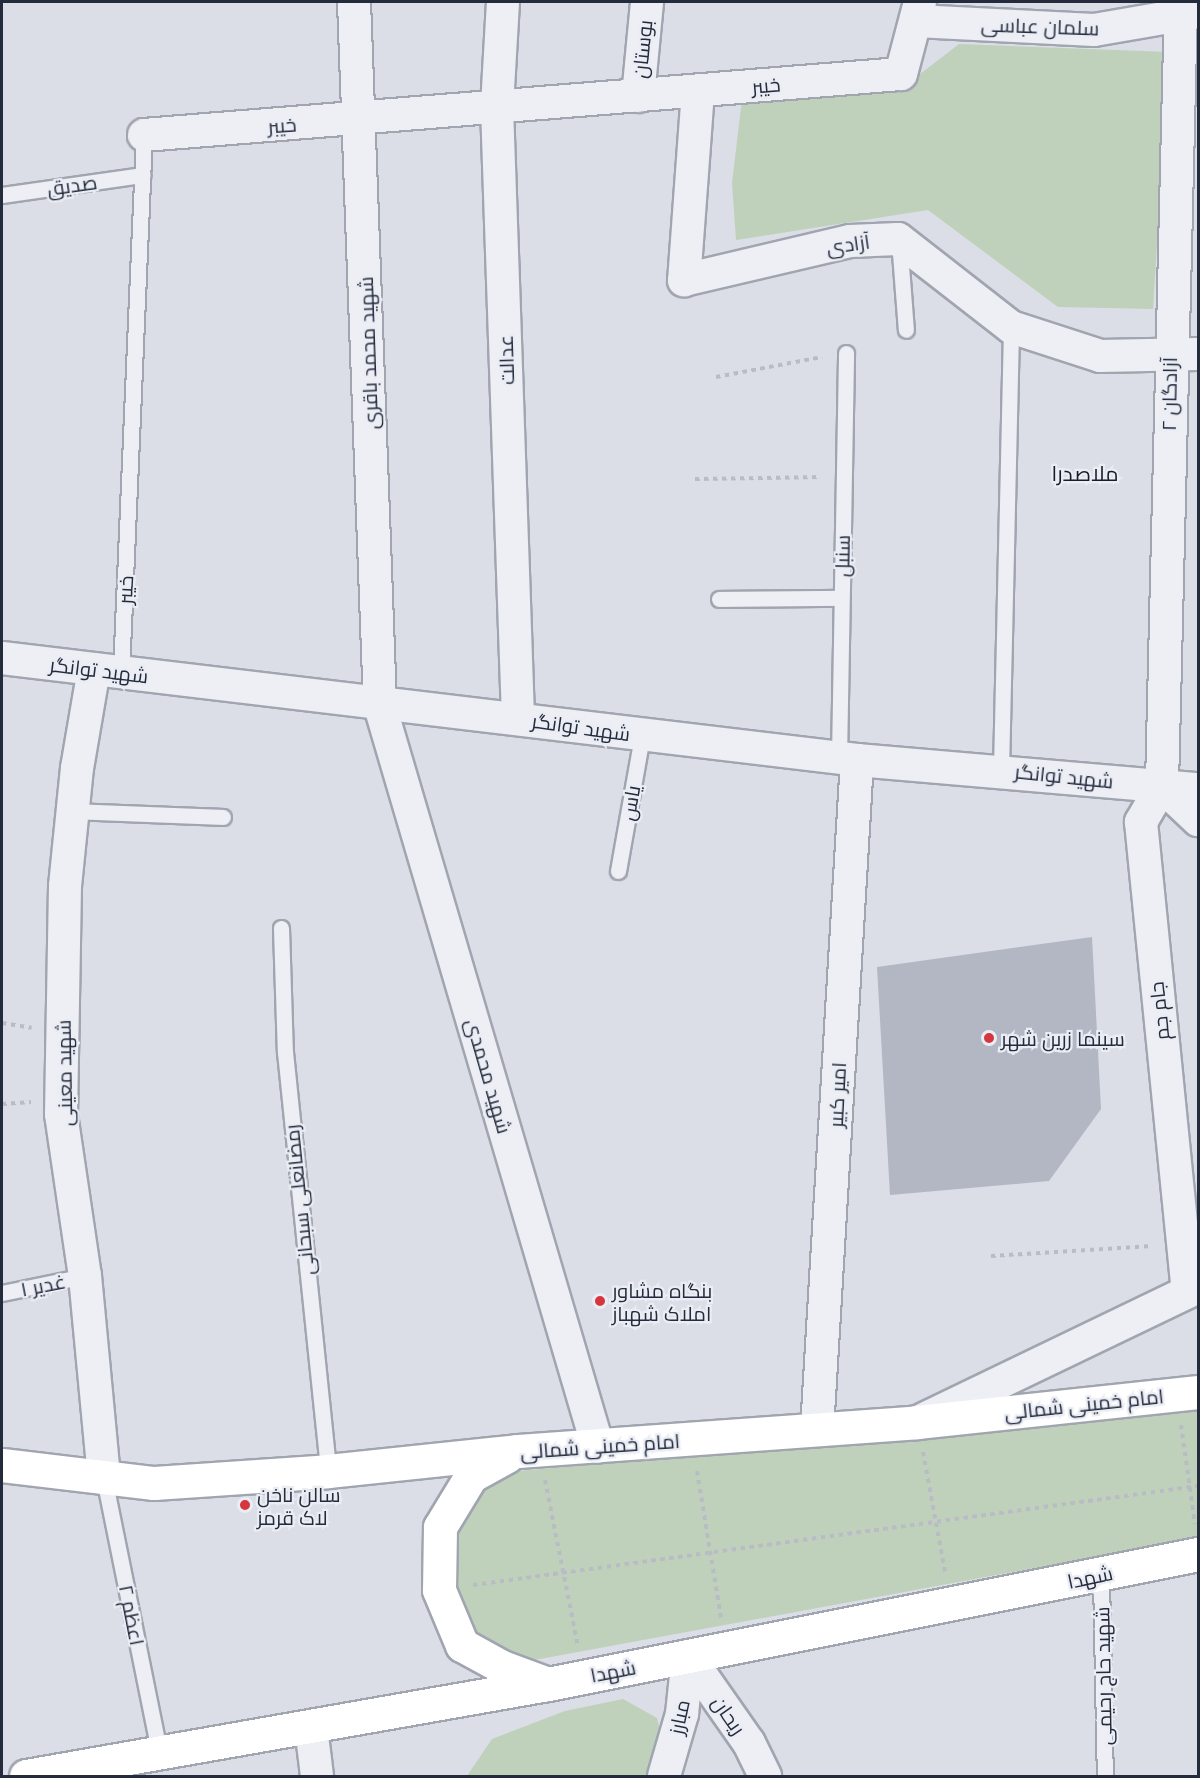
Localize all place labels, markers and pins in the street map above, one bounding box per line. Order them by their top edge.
place label: سینما زرین شهر [1001,1026,1125,1050]
marker: سینما زرین شهر [982,1031,996,1045]
place label: بنگاه مشاور املاک شهباز [612,1278,712,1325]
marker: بنگاه مشاور املاک شهباز [593,1294,607,1308]
place label: سالن ناخن لاک قرمز [257,1482,340,1529]
marker: سالن ناخن لاک قرمز [238,1498,252,1512]

